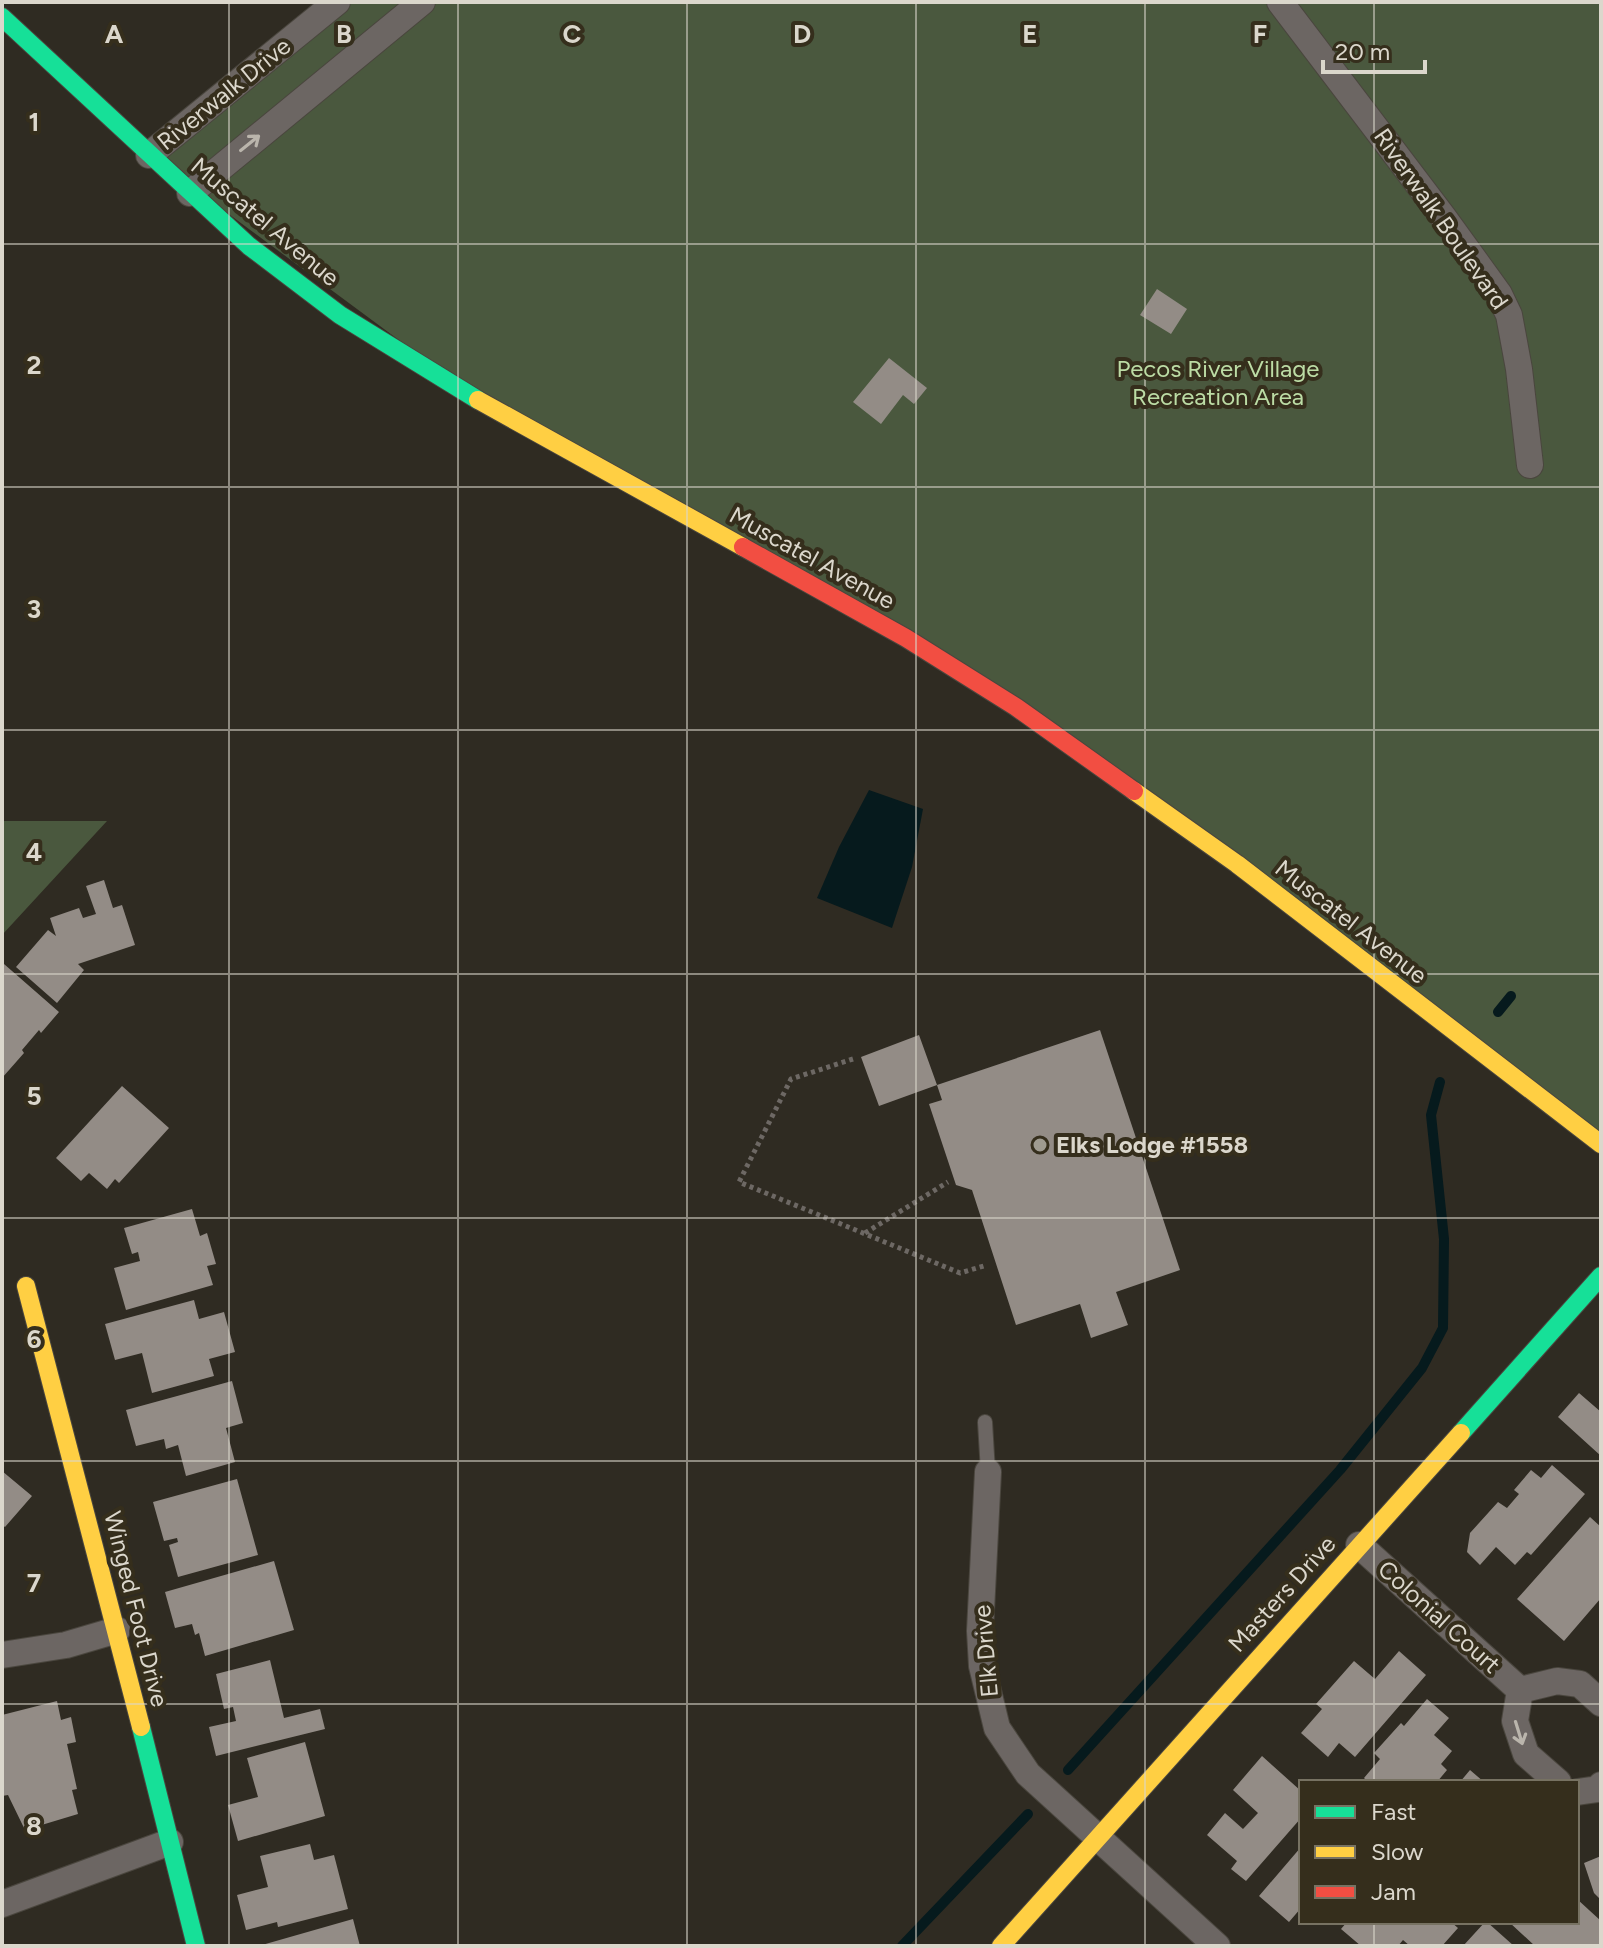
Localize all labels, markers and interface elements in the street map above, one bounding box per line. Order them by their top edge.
text: A [105,18,124,50]
text: B [336,18,352,50]
text: C [563,18,582,50]
text: D [793,18,811,50]
text: E [1022,18,1038,50]
text: F [1253,18,1267,50]
scale bar [1323,24,1425,74]
street label: Riverwalk Drive [151,31,296,156]
text: 20 m [1335,37,1390,66]
text: 1 [29,106,39,138]
street label: Riverwalk Boulevard [1368,123,1515,315]
one-way arrow [240,134,260,152]
street label: Muscatel Avenue [185,151,345,292]
text: 2 [26,349,42,381]
park label: Pecos River Village Recreation Area [1117,354,1319,411]
street label: Muscatel Avenue [724,500,900,615]
text: 3 [27,593,41,625]
text: 4 [26,836,42,868]
street label: Muscatel Avenue [1270,853,1433,990]
text: 5 [26,1080,42,1112]
place label: Elks Lodge #1558 [1056,1130,1248,1159]
marker: Elks Lodge #1558 [1031,1136,1049,1154]
text: 6 [26,1323,42,1355]
street label: Winged Foot Drive [98,1508,175,1710]
street label: Masters Drive [1222,1529,1341,1658]
street label: Colonial Court [1372,1554,1506,1679]
text: 7 [27,1567,41,1599]
street label: Elk Drive [967,1604,1004,1698]
one-way arrow [1513,1720,1527,1745]
legend [1299,1780,1579,1924]
text: Fast [1371,1797,1416,1826]
text: 8 [26,1810,42,1842]
text: Slow [1371,1837,1424,1866]
text: Jam [1371,1877,1416,1906]

